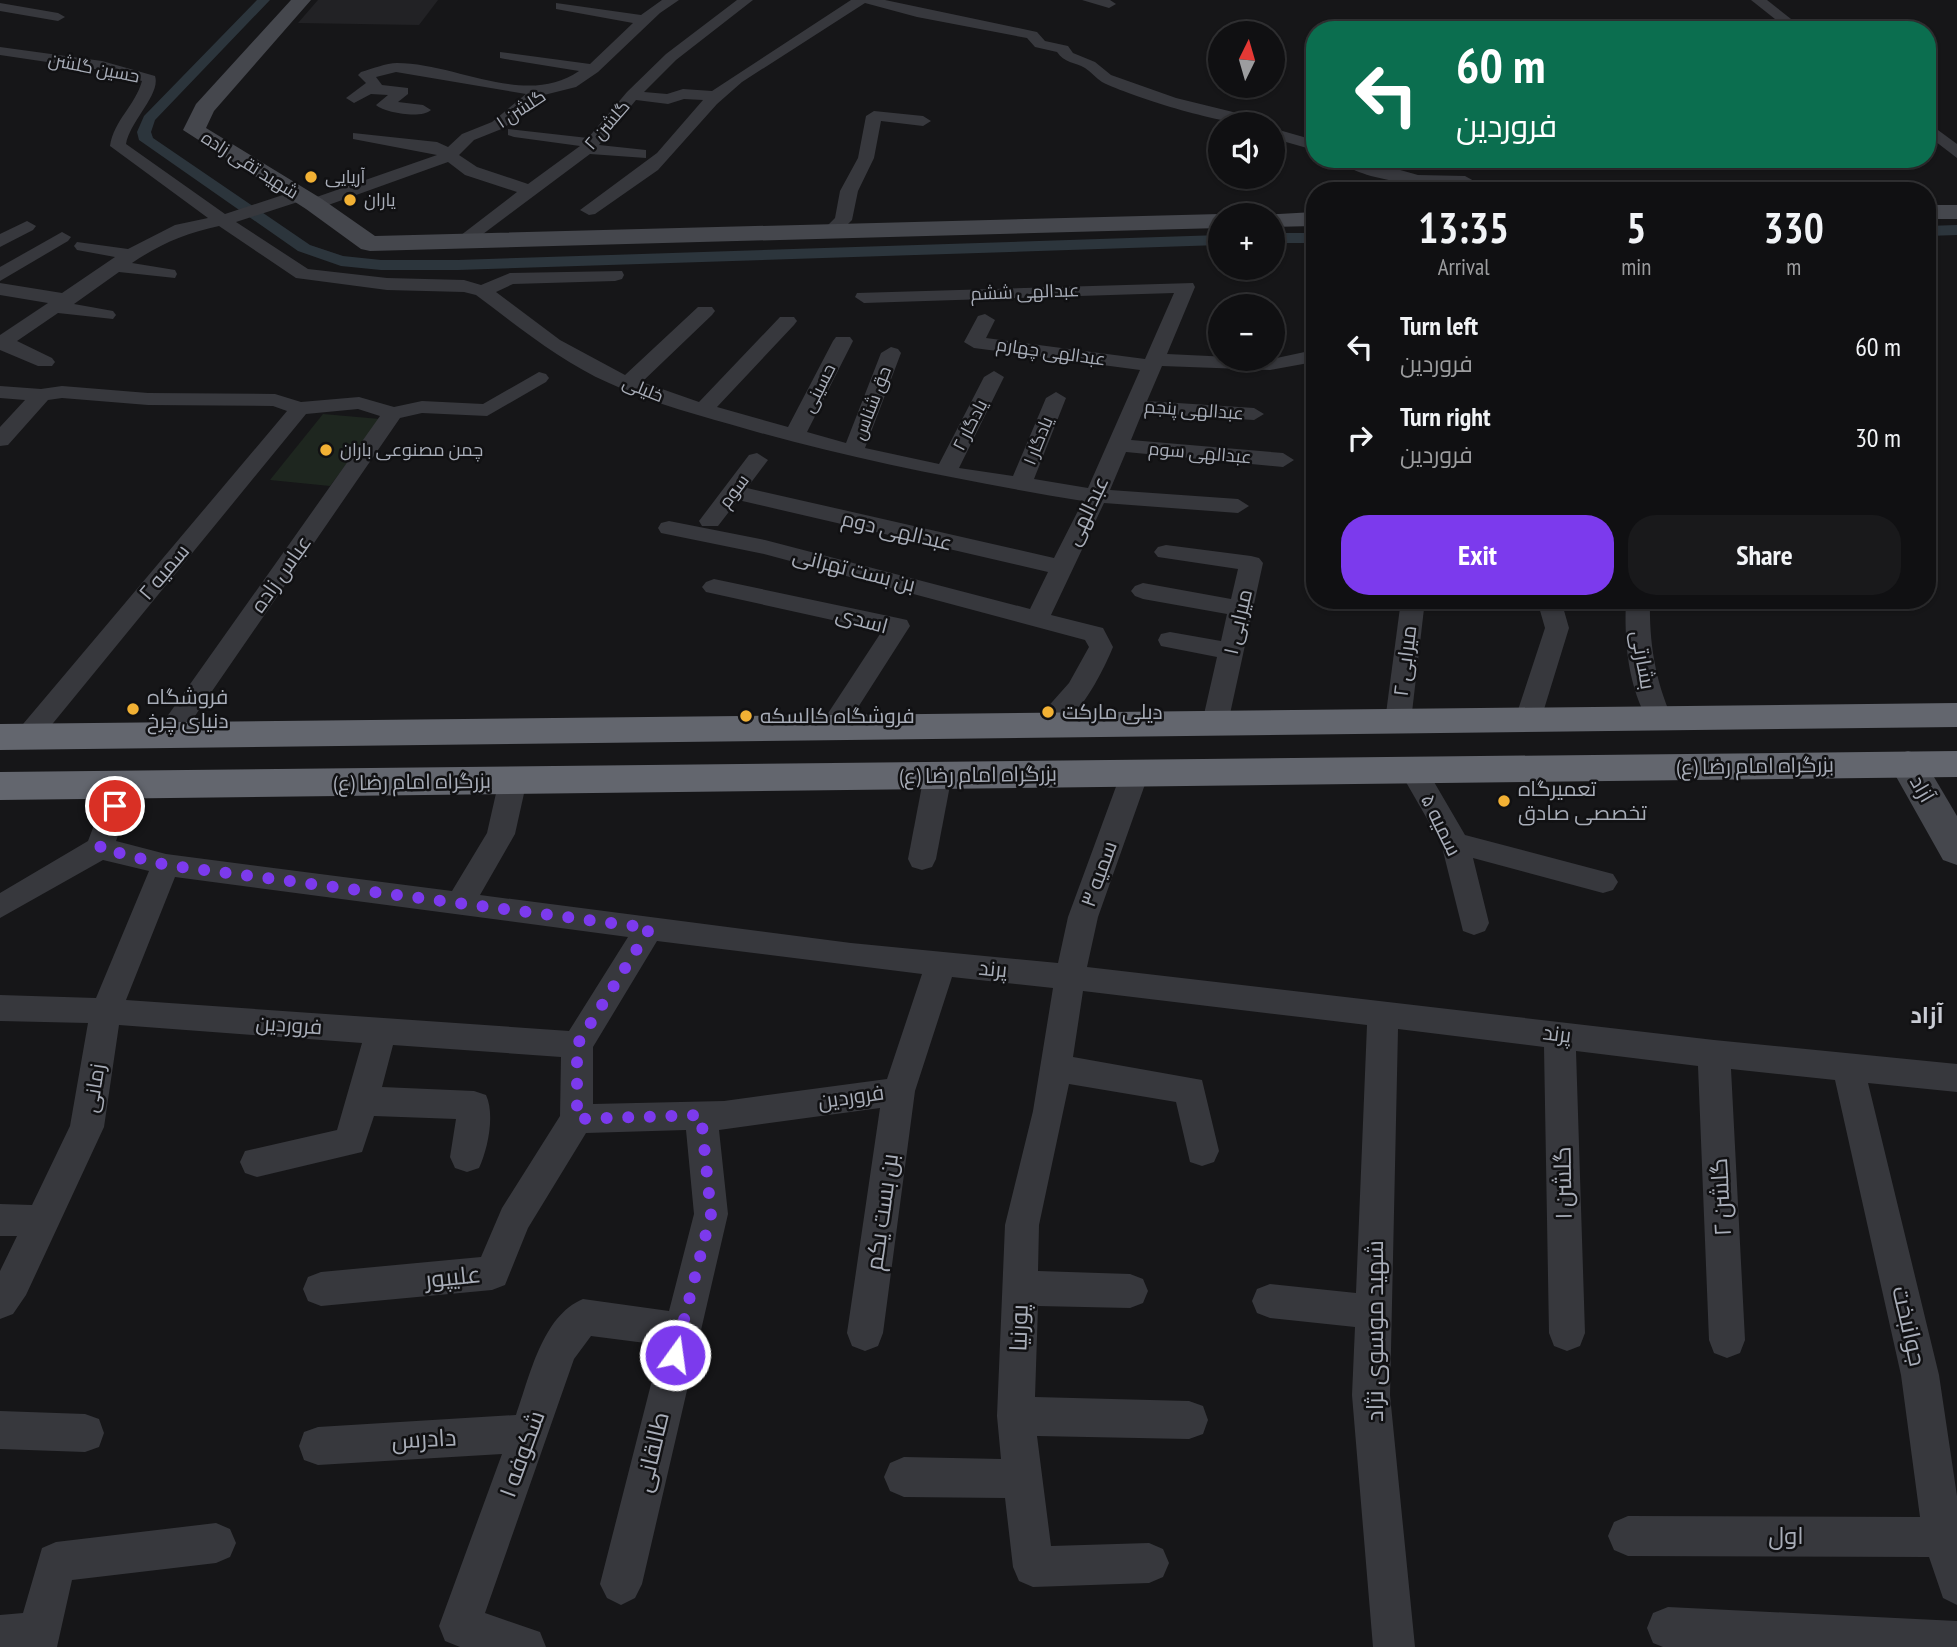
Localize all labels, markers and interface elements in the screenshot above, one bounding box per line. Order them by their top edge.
north arrow [1208,21,1284,98]
map controls [1208,21,1285,371]
text: 60 m [1456,33,1545,97]
street label: حسین گلشن [46,47,142,88]
icon: left [1341,49,1432,140]
street label: گلشن ۱ [491,84,550,133]
street label: گلشن ۲ [579,95,635,154]
text: فروردین [1456,104,1557,146]
button: sound [1208,112,1285,189]
street label: شهید تقی زاده [197,126,303,204]
place label: آریایی [325,165,366,188]
marker: آریایی [303,169,319,185]
place label: یاران [364,188,396,211]
marker: یاران [342,192,358,208]
text: 13:35 [1418,200,1509,255]
text: 5 [1626,200,1646,255]
text: 330 [1764,200,1824,255]
button: + [1208,203,1285,280]
text: Arrival [1438,252,1490,281]
text: min [1621,252,1651,281]
text: m [1786,252,1801,281]
street label: عبدالهی ششم [970,278,1080,306]
button: − [1208,294,1285,371]
text: Turn left [1400,309,1478,342]
icon: left [1341,328,1379,366]
text: 60 m [1855,330,1901,363]
street label: عبدالهی چهارم [995,332,1107,372]
text: فروردین [1400,349,1473,378]
street label: حسینی [797,359,841,416]
street label: حق شناس [847,363,897,443]
street label: خلیلی [619,370,667,407]
street label: یادگار ۲ [947,395,992,454]
street label: عبدالهی پنجم [1143,395,1245,425]
text: Turn right [1400,400,1491,433]
street label: یادگار ۱ [1017,413,1058,468]
icon: right [1341,419,1379,457]
text: 30 m [1855,421,1901,454]
street label: عبدالهی سوم [1147,437,1253,469]
place label: چمن مصنوعی باران [340,438,483,462]
text: فروردین [1400,440,1473,469]
marker: چمن مصنوعی باران [318,442,334,458]
street label: سوم [713,469,755,513]
street label: عبدالهی [1059,472,1114,550]
street label: عبدالهی دوم [839,505,955,557]
button: Exit [1341,515,1614,595]
button: Share [1628,515,1901,595]
street label: عباس زاده [244,530,317,618]
street label: سمیه ۲ [132,538,195,605]
street label: بن بست تهرانی [790,541,918,598]
street label: میرابی ۱ [1217,586,1258,657]
street label: اسدی [833,600,891,639]
street label: میرابی ۲ [1387,624,1422,698]
street label: بشارتی [1625,628,1662,692]
place label: فروشگاه دنیای چرخ [147,683,229,735]
place label: دیلی مارکت [1062,698,1163,725]
marker: فروشگاه دنیای چرخ [125,701,141,717]
place label: فروشگاه کالسکه [760,702,915,729]
marker: دیلی مارکت [1040,704,1056,720]
marker: فروشگاه کالسکه [738,708,754,724]
street label: بزرگراه امام رضا (ع) [1676,751,1834,781]
street label: بزرگراه امام رضا (ع) [899,760,1057,790]
street label: بزرگراه امام رضا (ع) [333,767,491,797]
street label: آزاد [1904,770,1941,807]
place label: تعمیرگاه تخصصی صادق [1518,775,1647,826]
pin [85,776,145,836]
icon: arrive [96,787,134,825]
street label: سمیه ۵ [1415,789,1468,860]
marker: تعمیرگاه تخصصی صادق [1496,793,1512,809]
street label: سمیه ۳ [1074,837,1123,911]
street label: پرند [977,954,1009,984]
district label: آزاد [1910,1000,1944,1029]
street label: فروردین [255,1009,323,1040]
street label: پرند [1541,1018,1573,1050]
street label: زمانی [76,1061,111,1114]
street label: فروردین [816,1079,886,1114]
street label: گلشن ۱ [1546,1146,1579,1220]
street label: بن بست یکم [858,1151,906,1273]
street label: گلشن ۲ [1703,1157,1738,1237]
street label: شهید موسوی نژاد [1359,1240,1390,1422]
street label: علیپور [422,1258,482,1295]
street label: جوانبخت [1885,1283,1934,1369]
street label: پورنیا [1002,1303,1036,1352]
position arrow [638,1318,712,1392]
street label: شکوفه ۱ [491,1406,552,1502]
street label: طالقانی [627,1409,676,1495]
street label: دادرس [391,1421,457,1456]
street label: اول [1768,1520,1804,1551]

